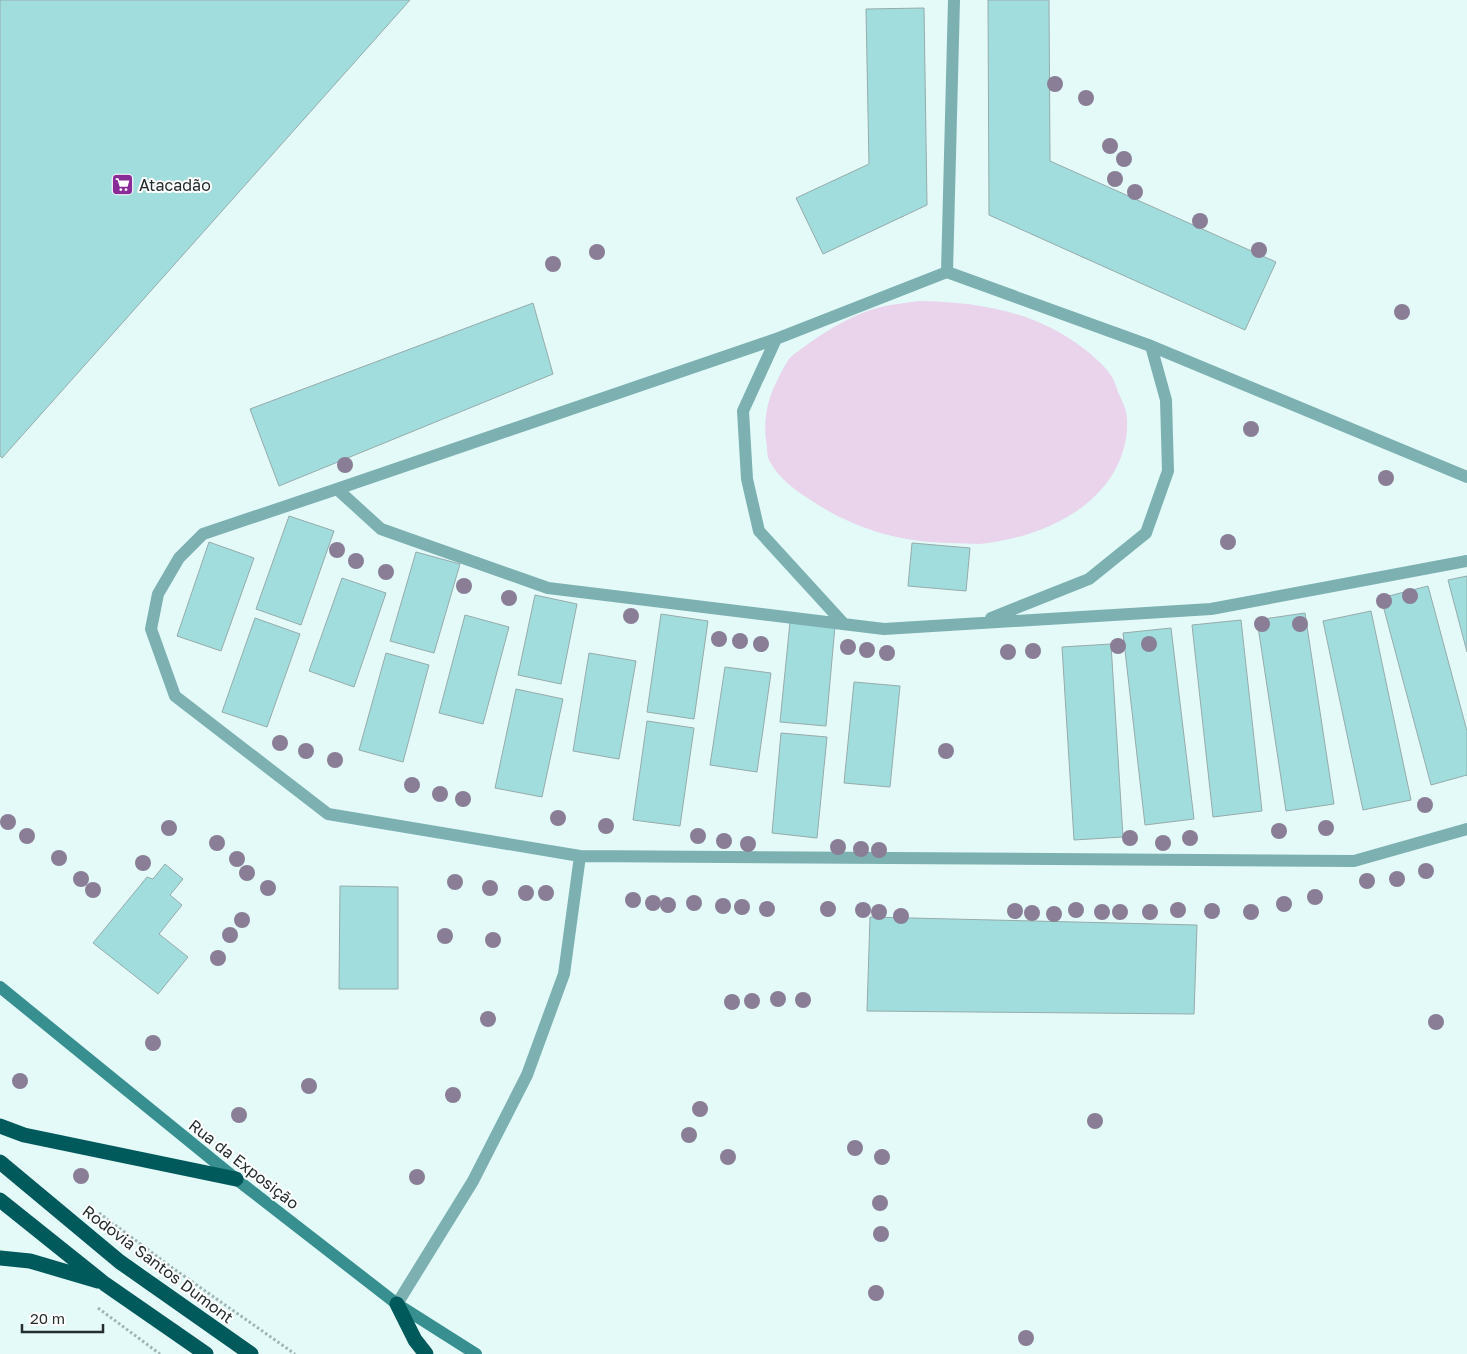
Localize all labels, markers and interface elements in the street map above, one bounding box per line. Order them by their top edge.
supermarket icon: Atacadão [111,173,135,197]
place label: Atacadão [139,175,211,195]
street label: Rua da Exposição [185,1115,303,1213]
street label: Rodovia Santos Dumont [79,1201,237,1327]
scale bar [22,1302,104,1334]
text: 20 m [30,1309,65,1327]

